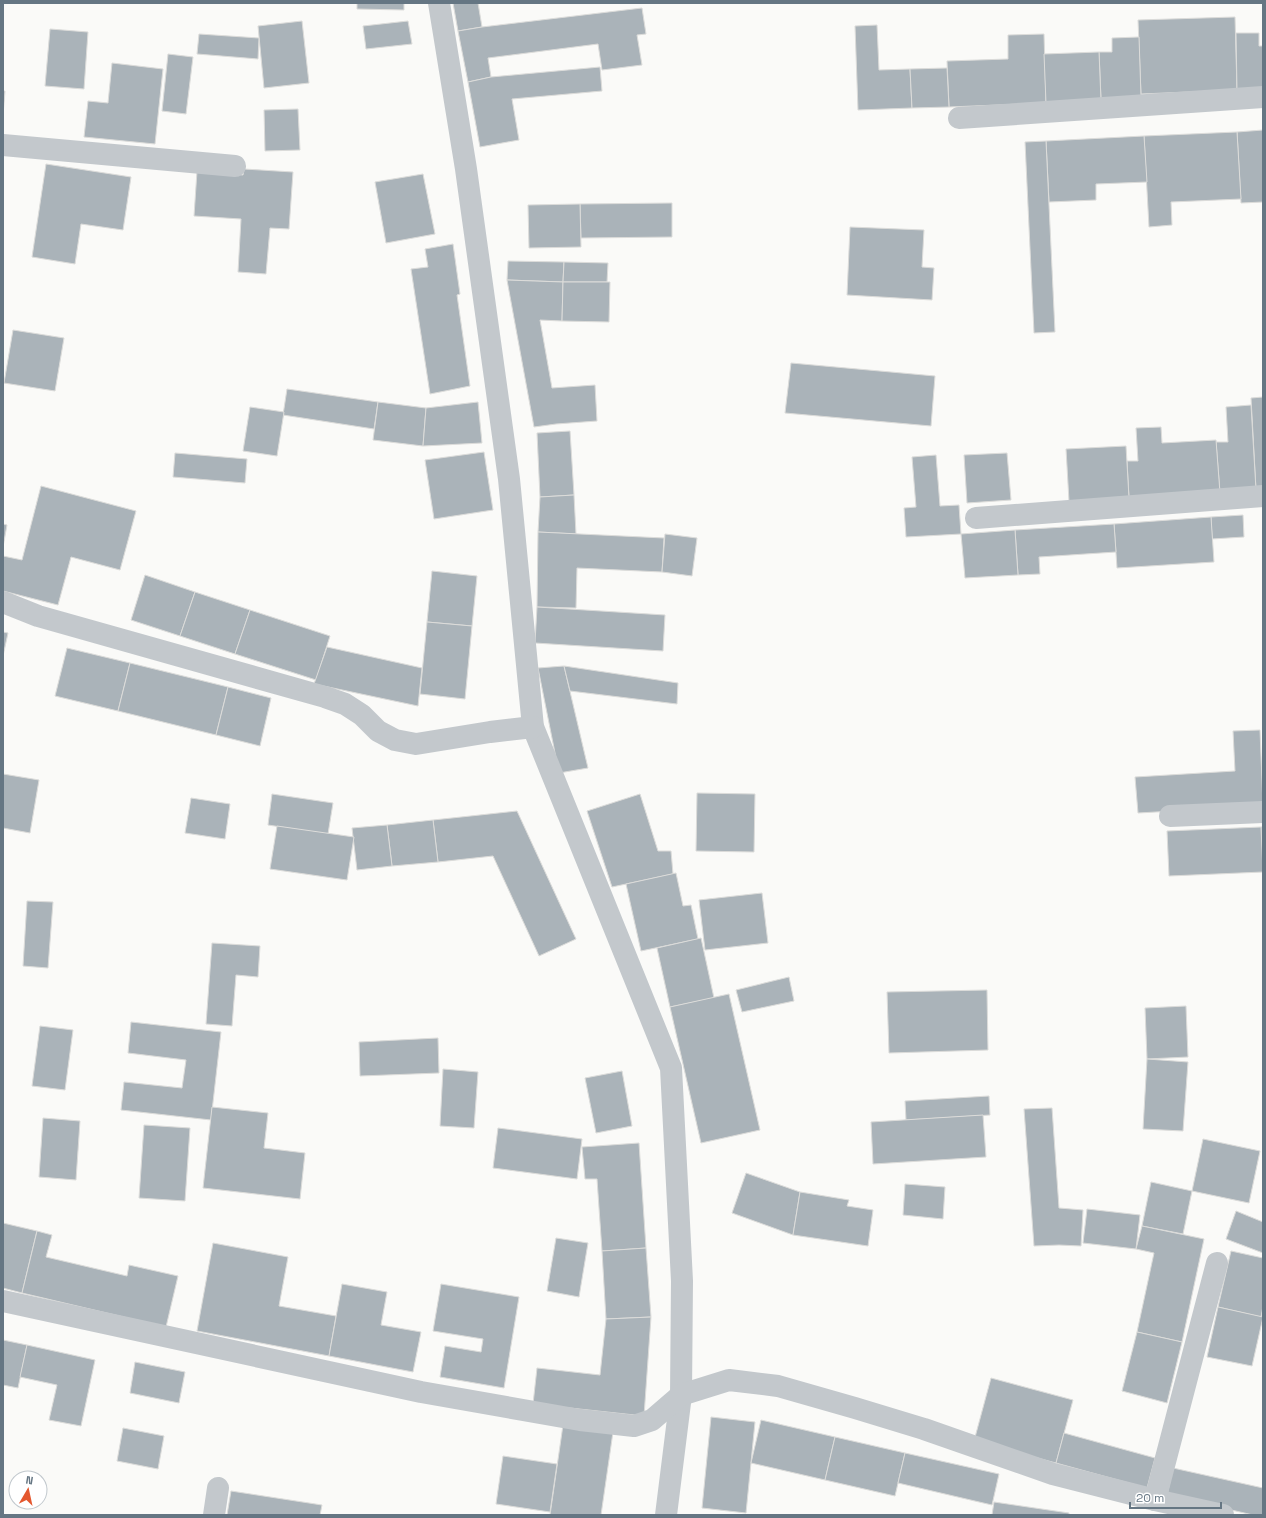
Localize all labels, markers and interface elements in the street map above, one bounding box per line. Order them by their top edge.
north arrow [8,1470,48,1510]
text: N [25,1473,34,1488]
scale bar [1130,1484,1221,1510]
text: 20 m [1136,1490,1164,1506]

